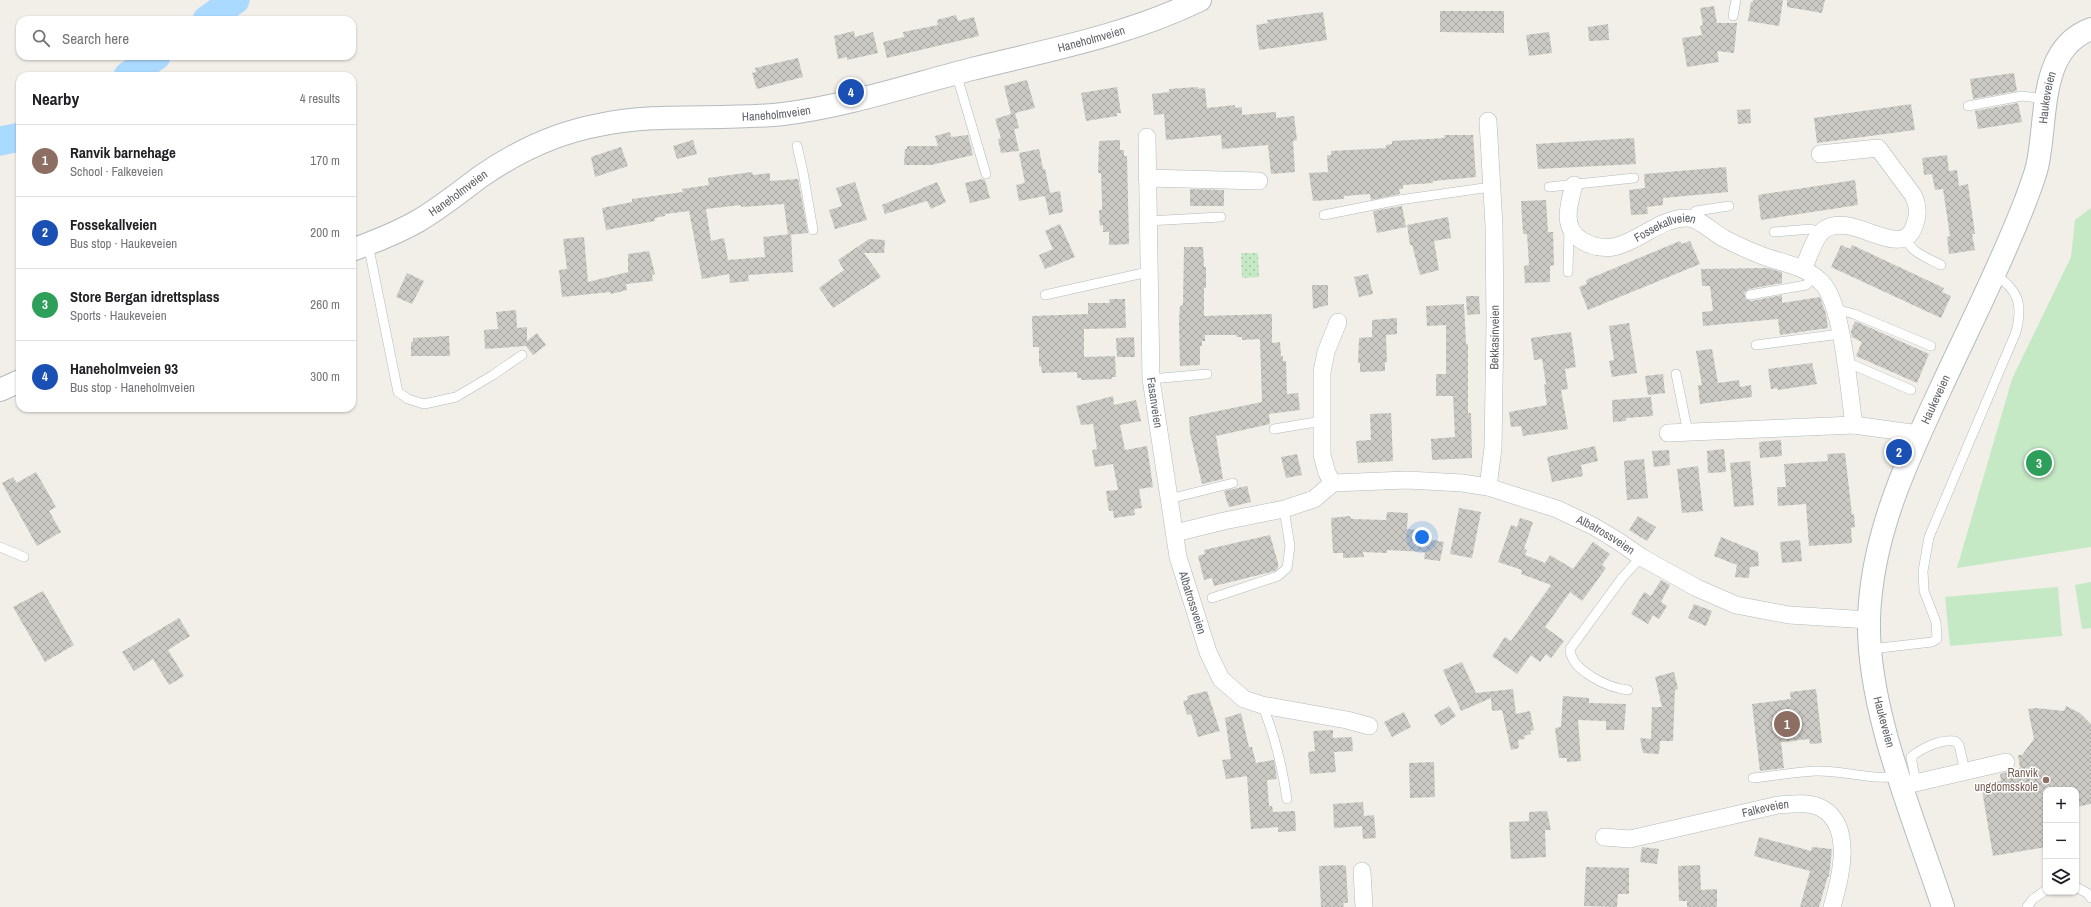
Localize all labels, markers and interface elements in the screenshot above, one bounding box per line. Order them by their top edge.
search box [16,16,356,60]
street label: Haneholmveien [1056,22,1127,56]
icon: search [30,27,52,49]
text: Search here [62,28,129,49]
street label: Haukeveien [2035,69,2060,124]
pin: 4 [838,77,864,107]
text: Nearby [32,87,79,110]
text: 4 results [300,90,340,107]
street label: Haneholmveien [742,102,812,125]
text: Ranvik barnehage [70,142,176,163]
text: 1 [42,152,48,169]
text: 170 m [310,152,340,169]
text: School · Falkeveien [70,163,163,180]
street label: Haneholmveien [426,166,491,220]
street label: Fossekallveien [1631,210,1698,246]
text: Fossekallveien [70,214,157,235]
text: 2 [42,224,48,241]
text: 200 m [310,224,340,241]
text: Bus stop · Haukeveien [70,235,177,252]
text: Store Bergan idrettsplass [70,286,220,307]
text: 3 [42,296,48,313]
text: 260 m [310,296,340,313]
street label: Bekkasinveien [1486,305,1503,370]
text: Sports · Haukeveien [70,307,167,324]
text: Haneholmveien 93 [70,358,178,379]
text: 4 [42,368,48,385]
text: 300 m [310,368,340,385]
street label: Haukeveien [1917,372,1954,427]
street label: Fasanveien [1143,376,1166,429]
text: Bus stop · Haneholmveien [70,379,195,396]
pin: 2 [1886,437,1912,467]
pin: 3 [2026,448,2052,478]
street label: Albatrossveien [1573,511,1638,558]
your location [1412,527,1432,547]
street label: Albatrossveien [1175,568,1210,636]
street label: Haukeveien [1869,695,1899,749]
pin: 1 [1774,709,1800,739]
place label: Ranvik ungdomsskole [1975,765,2038,795]
marker: Ranvik ungdomsskole [2041,775,2051,785]
map controls [2043,787,2079,895]
button: + [2043,787,2079,823]
street label: Falkeveien [1740,796,1789,821]
button: − [2043,823,2079,859]
button: layers [2043,859,2079,895]

